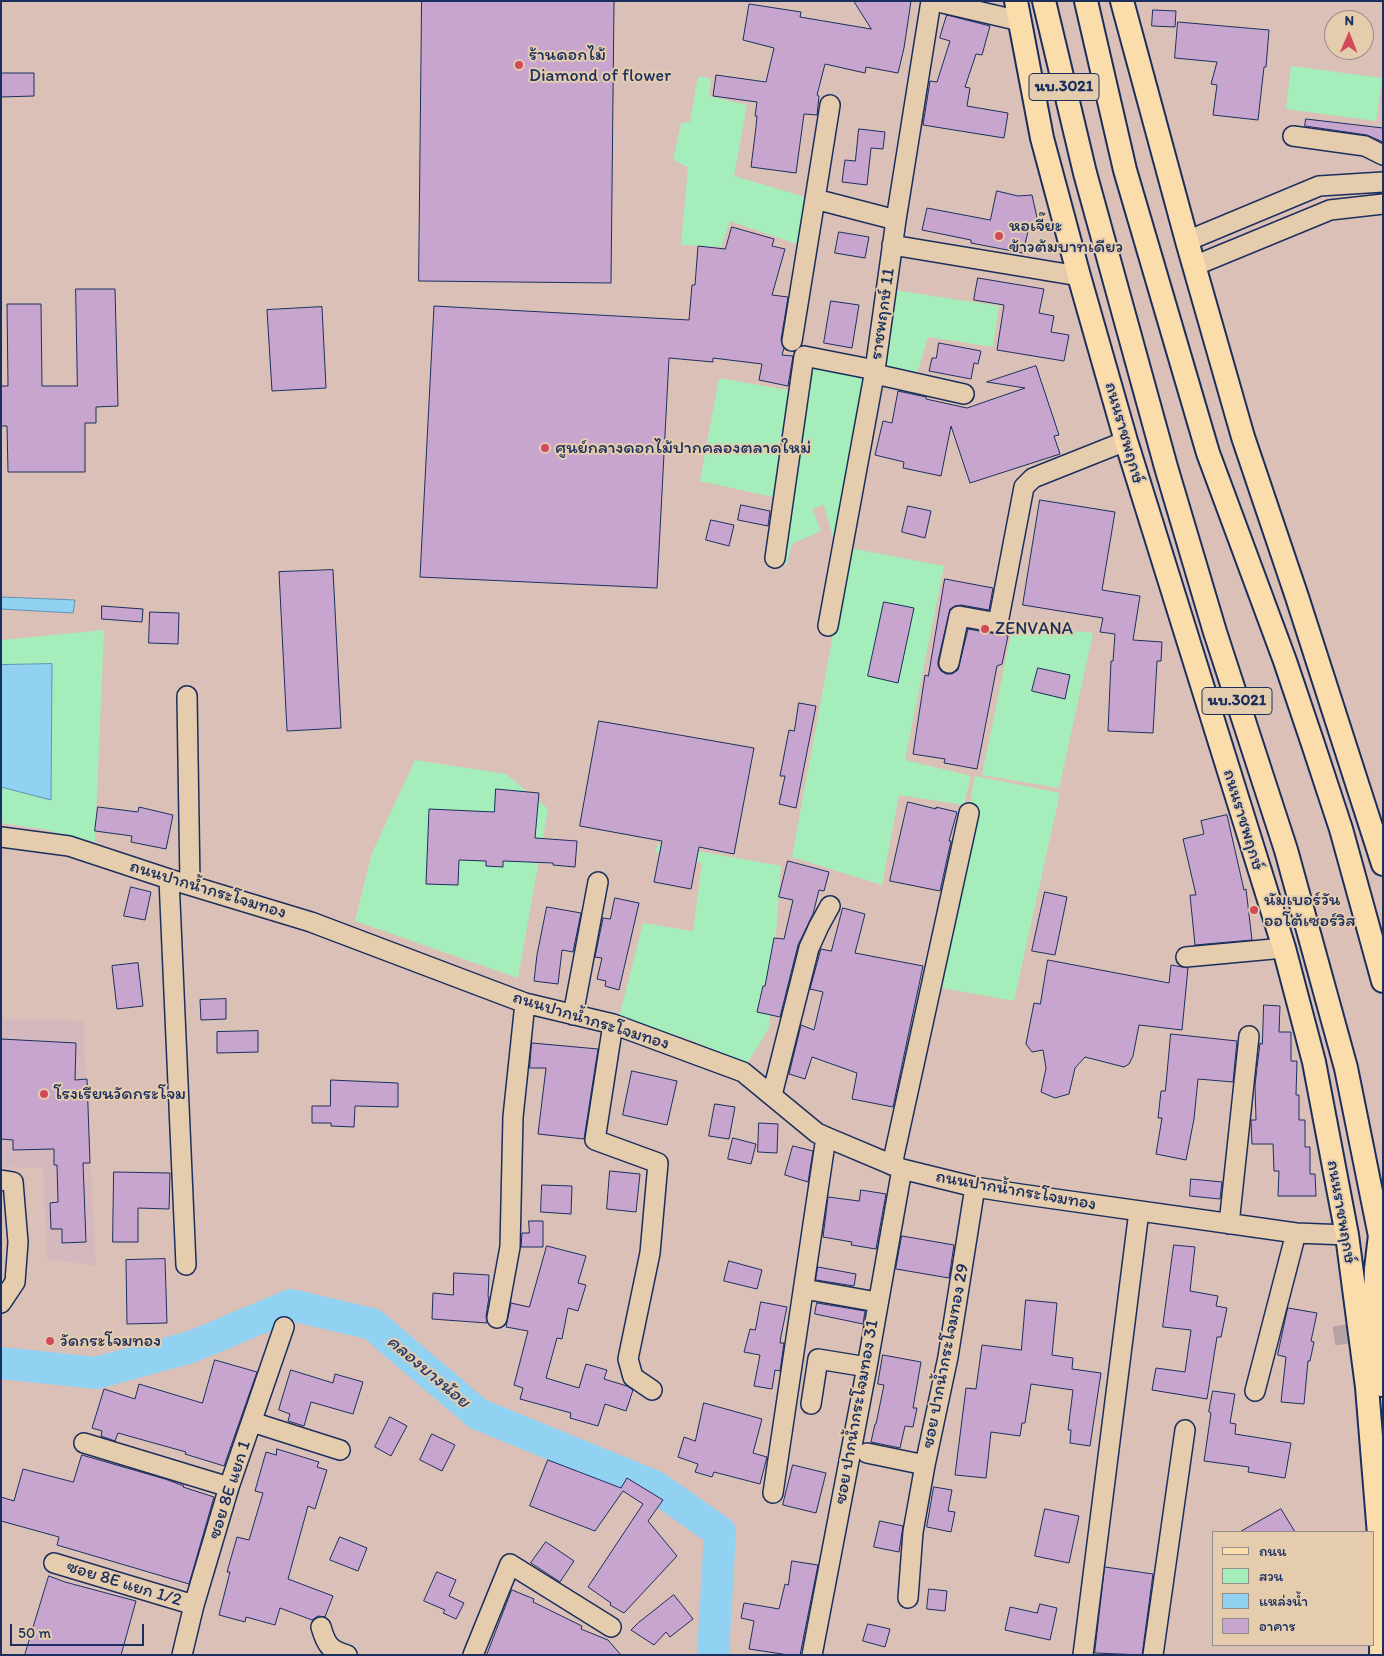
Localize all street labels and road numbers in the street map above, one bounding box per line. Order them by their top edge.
road number: นบ.3021 [1029,74,1099,100]
street label: ราชพฤกษ์ 11 [866,267,900,361]
street label: ถนนราชพฤกษ์ [1099,380,1149,486]
road number: นบ.3021 [1202,688,1272,714]
street label: ถนนราชพฤกษ์ [1217,767,1269,873]
street label: ถนนปากน้ำกระโจมทอง [127,856,289,924]
street label: ถนนปากน้ำกระโจมทอง [510,987,672,1055]
street label: ถนนราชพฤกษ์ [1321,1159,1361,1265]
street label: ถนนปากน้ำกระโจมทอง [934,1166,1098,1216]
street label: ซอย ปากน้ำกระโจมทอง 29 [918,1262,974,1450]
street label: ซอย ปากน้ำกระโจมทอง 31 [830,1318,884,1506]
street label: ซอย 8E แยก 1 [204,1438,256,1542]
street label: ซอย 8E แยก 1/2 [64,1556,184,1612]

